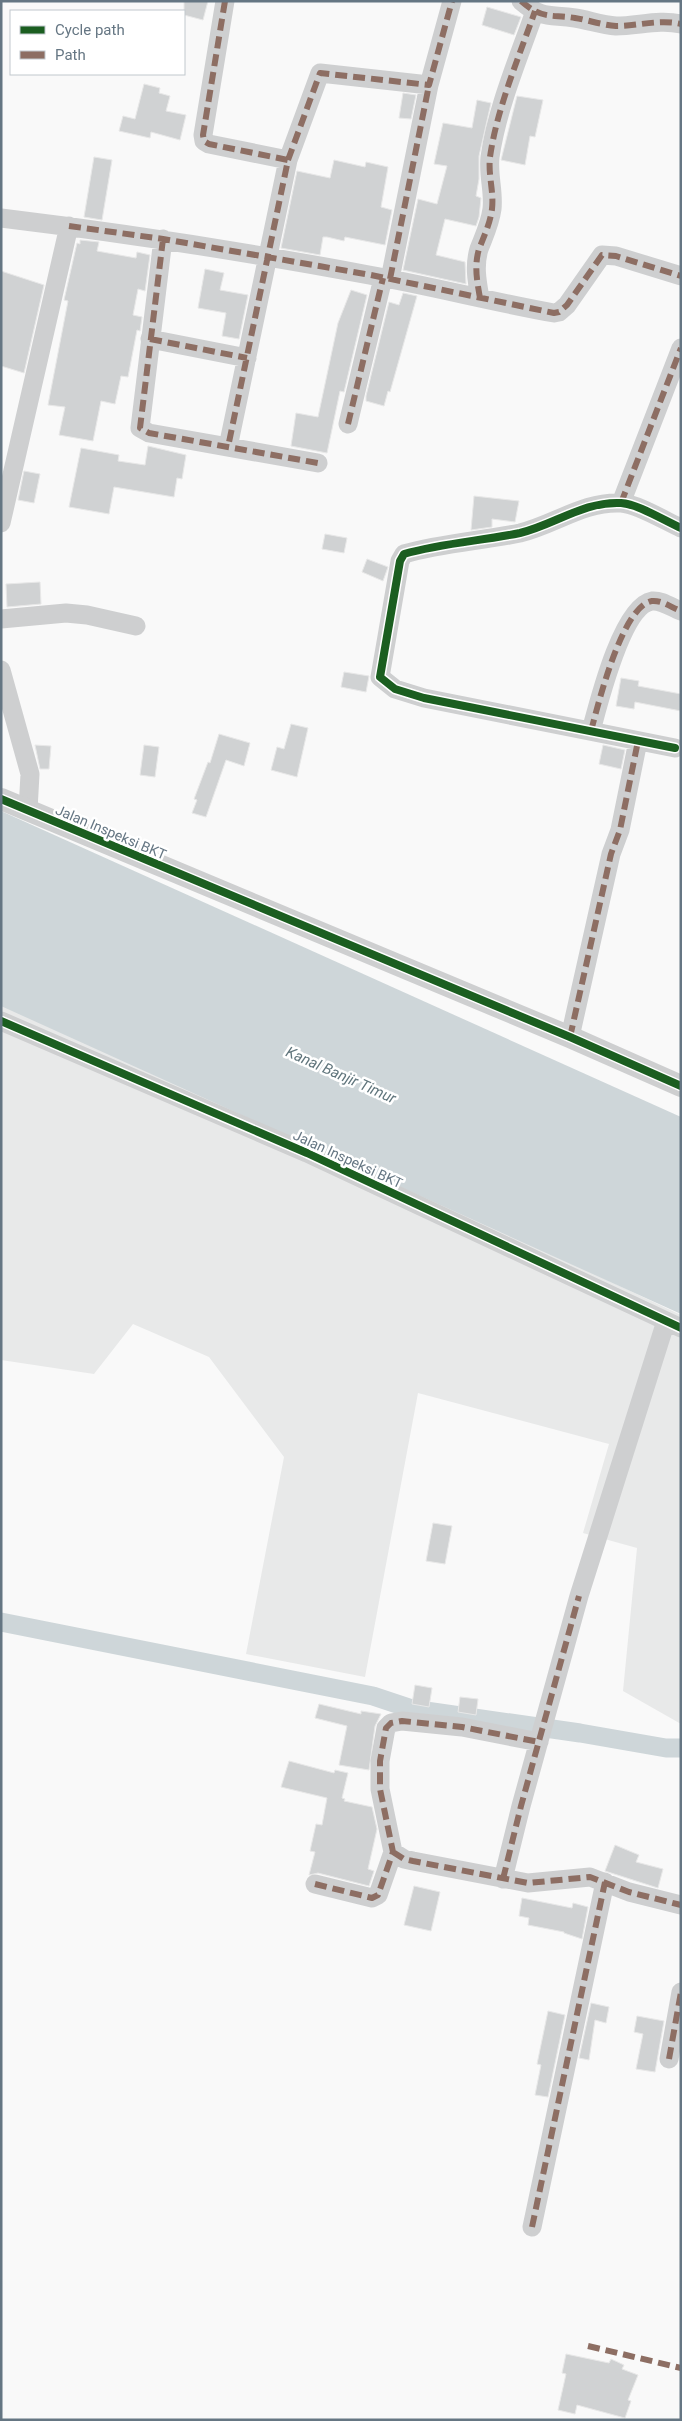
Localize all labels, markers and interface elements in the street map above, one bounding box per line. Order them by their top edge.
legend [10,10,185,75]
text: Cycle path [55,21,125,39]
text: Path [55,46,86,64]
street label: Jalan Inspeksi BKT [53,801,169,863]
water label: Kanal Banjir Timur [283,1043,400,1108]
street label: Jalan Inspeksi BKT [291,1127,406,1192]

